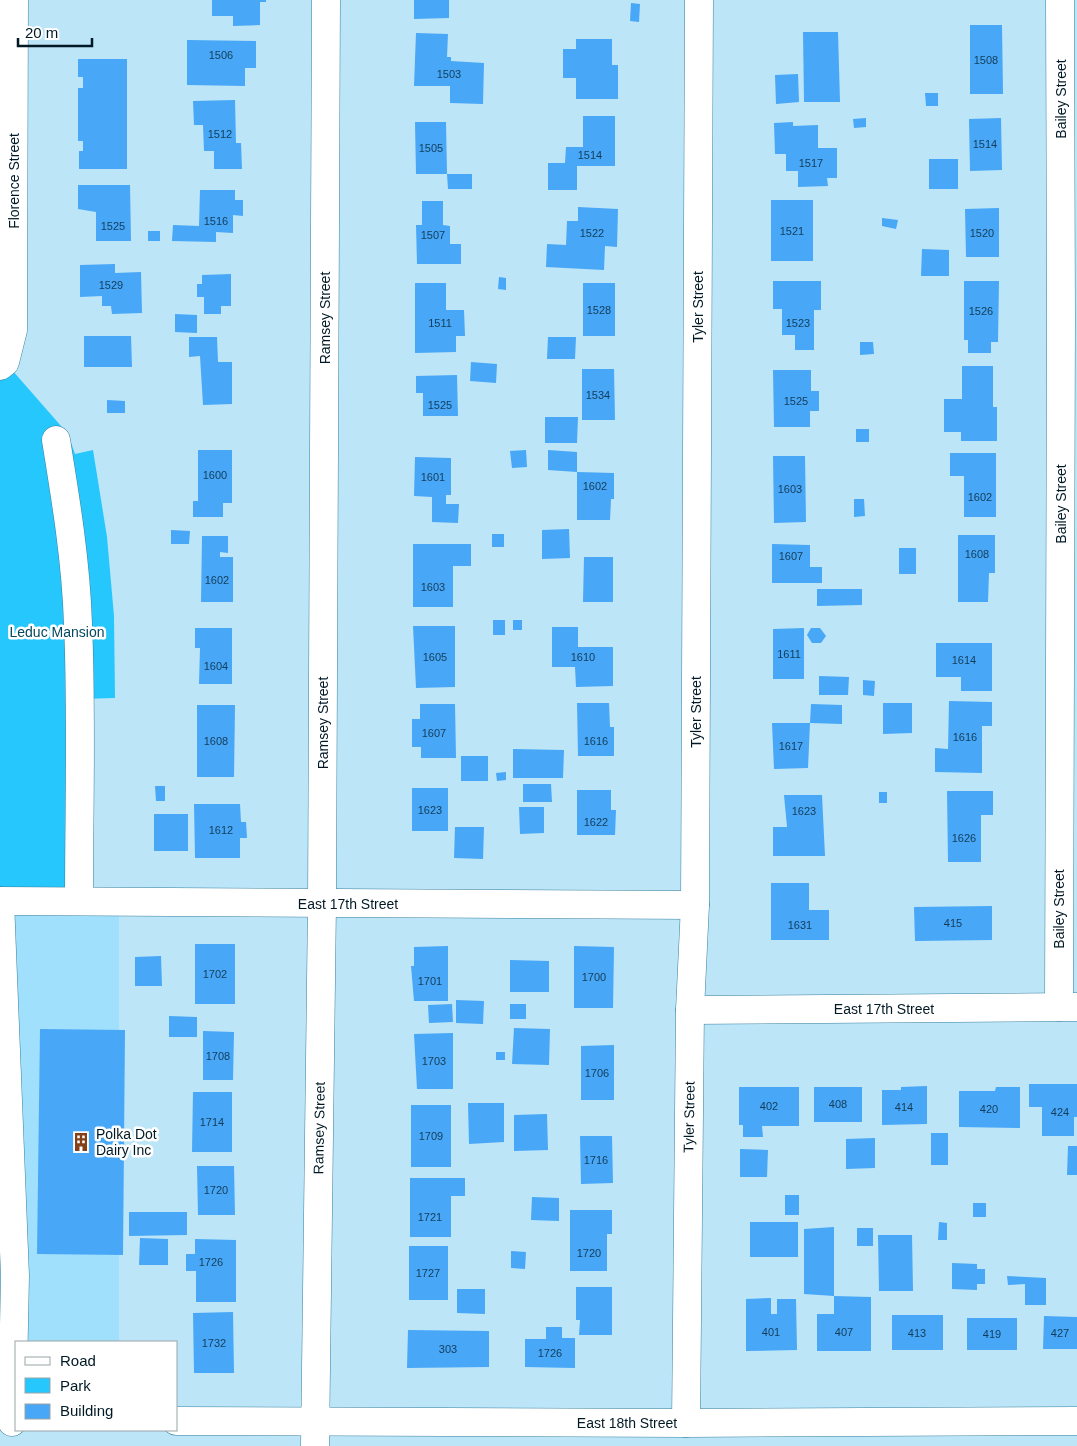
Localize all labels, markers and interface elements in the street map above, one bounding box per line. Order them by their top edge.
scale bar [18,15,91,47]
text: 20 m [25,24,58,41]
house number: 1506 [209,49,233,61]
house number: 1508 [974,54,998,66]
street label: Bailey Street [1053,59,1069,139]
house number: 1503 [437,68,461,80]
house number: 1512 [208,128,232,140]
street label: Florence Street [6,133,22,229]
house number: 1514 [973,138,997,150]
house number: 1505 [419,142,443,154]
house number: 1514 [578,149,602,161]
house number: 1517 [799,157,823,169]
house number: 1516 [204,215,228,227]
house number: 1525 [101,220,125,232]
house number: 1521 [780,225,804,237]
house number: 1522 [580,227,604,239]
house number: 1520 [970,227,994,239]
house number: 1507 [421,229,445,241]
street label: Tyler Street [690,271,706,343]
street label: Ramsey Street [317,272,333,364]
house number: 1529 [99,279,123,291]
house number: 1528 [587,304,611,316]
house number: 1526 [969,305,993,317]
house number: 1511 [428,317,452,329]
house number: 1523 [786,317,810,329]
house number: 1534 [586,389,610,401]
house number: 1525 [784,395,808,407]
house number: 1525 [428,399,452,411]
street label: Bailey Street [1053,464,1069,544]
house number: 1600 [203,469,227,481]
house number: 1601 [421,471,445,483]
house number: 1602 [583,480,607,492]
house number: 1603 [778,483,802,495]
house number: 1602 [968,491,992,503]
house number: 1608 [965,548,989,560]
house number: 1607 [779,550,803,562]
house number: 1602 [205,574,229,586]
house number: 1603 [421,581,445,593]
park label: Leduc Mansion [10,624,104,640]
house number: 1611 [777,648,801,660]
house number: 1605 [423,651,447,663]
house number: 1610 [571,651,595,663]
house number: 1614 [952,654,976,666]
house number: 1604 [204,660,228,672]
street label: Tyler Street [688,676,704,748]
street label: Ramsey Street [315,677,331,769]
house number: 1607 [422,727,446,739]
house number: 1616 [953,731,977,743]
house number: 1608 [204,735,228,747]
house number: 1616 [584,735,608,747]
house number: 1617 [779,740,803,752]
house number: 1623 [418,804,442,816]
house number: 1623 [792,805,816,817]
house number: 1622 [584,816,608,828]
house number: 1612 [209,824,233,836]
house number: 1626 [952,832,976,844]
street label: Bailey Street [1051,869,1067,949]
street label: East 17th Street [298,896,398,912]
house number: 415 [944,917,962,929]
house number: 1631 [788,919,812,931]
house number: 1702 [203,968,227,980]
house number: 1700 [582,971,606,983]
house number: 1701 [418,975,442,987]
street label: East 17th Street [834,1001,934,1017]
house number: 1708 [206,1050,230,1062]
house number: 1703 [422,1055,446,1067]
house number: 1706 [585,1067,609,1079]
street label: Ramsey Street [310,1081,328,1174]
street label: Tyler Street [680,1081,698,1153]
house number: 408 [829,1098,847,1110]
house number: 402 [760,1100,778,1112]
house number: 414 [895,1101,913,1113]
house number: 420 [980,1103,998,1115]
house number: 424 [1051,1106,1069,1118]
house number: 1714 [200,1116,224,1128]
place label: Polka Dot Dairy Inc [96,1126,157,1158]
house number: 1709 [419,1130,443,1142]
building icon: Polka Dot Dairy Inc [70,1131,92,1153]
house number: 1716 [584,1154,608,1166]
house number: 1720 [204,1184,228,1196]
house number: 1721 [418,1211,442,1223]
house number: 1720 [577,1247,601,1259]
house number: 1726 [199,1256,223,1268]
house number: 1727 [416,1267,440,1279]
house number: 401 [762,1326,780,1338]
house number: 407 [835,1326,853,1338]
house number: 413 [908,1327,926,1339]
house number: 427 [1051,1327,1069,1339]
house number: 419 [983,1328,1001,1340]
house number: 1732 [202,1337,226,1349]
legend [15,1341,178,1431]
house number: 303 [439,1343,457,1355]
house number: 1726 [538,1347,562,1359]
text: Road [60,1352,96,1369]
text: Park [60,1377,91,1394]
text: Building [60,1402,113,1419]
street label: East 18th Street [577,1415,677,1431]

